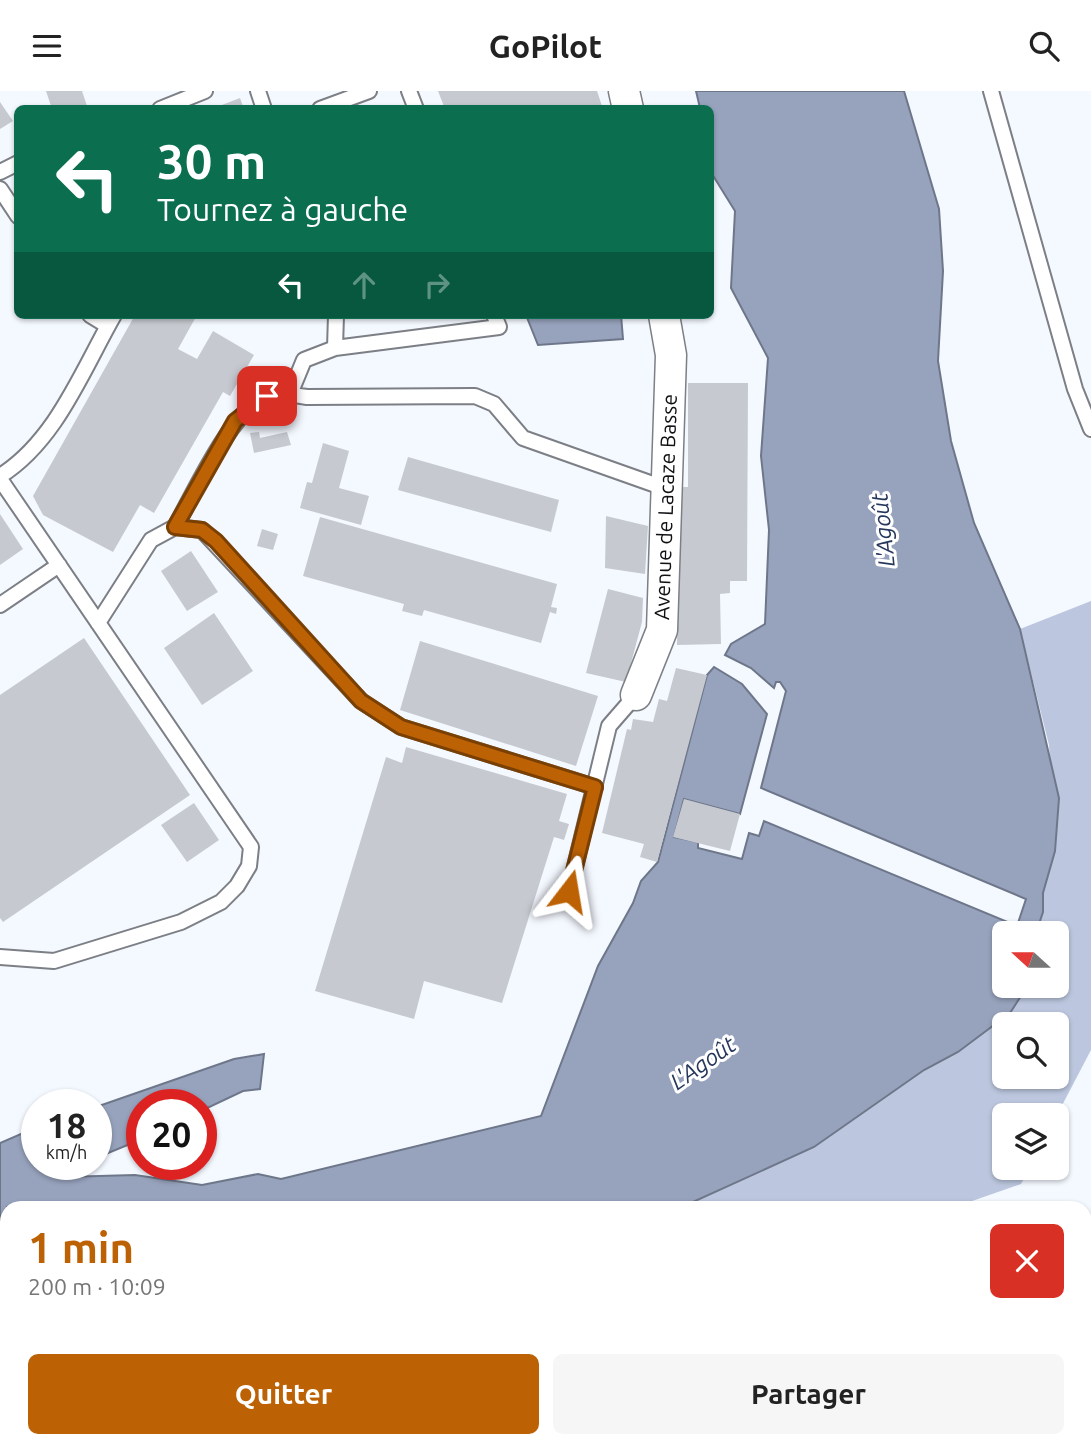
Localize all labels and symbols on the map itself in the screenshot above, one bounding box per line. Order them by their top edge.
pin [237,366,297,426]
street label: Avenue de Lacaze Basse [649,394,681,620]
water label: L'Agoût [866,491,899,568]
position arrow [532,854,606,928]
north arrow [992,921,1069,997]
water label: L'Agoût [665,1031,741,1094]
speed limit sign: 20 [126,1089,217,1180]

